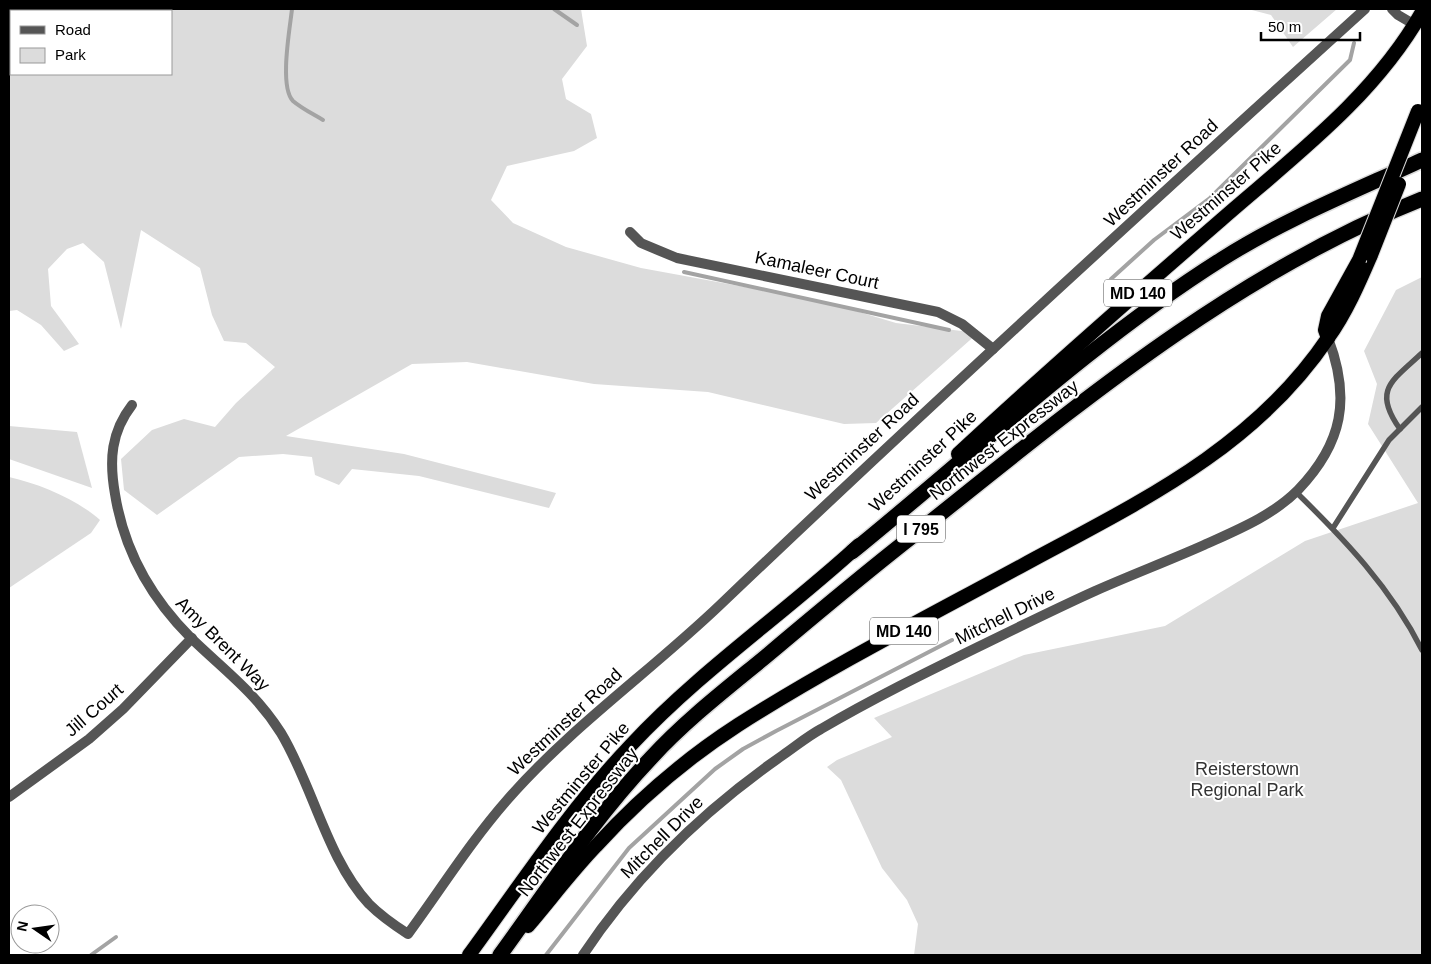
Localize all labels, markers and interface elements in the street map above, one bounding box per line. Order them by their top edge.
legend [10,10,172,75]
scale bar [1261,10,1360,42]
text: 50 m [1268,18,1301,35]
text: Road [55,21,91,38]
text: Park [55,46,86,63]
street label: Westminster Road [1100,115,1222,231]
street label: Westminster Pike [1167,138,1285,244]
street label: Kamaleer Court [753,247,881,293]
road number: MD 140 [1104,280,1172,306]
street label: Northwest Expressway [926,376,1082,504]
street label: Westminster Road [801,389,923,505]
street label: Westminster Pike [865,406,981,516]
road number: I 795 [897,516,945,542]
street label: Mitchell Drive [952,583,1058,649]
street label: Amy Brent Way [172,593,274,695]
road number: MD 140 [870,618,938,644]
street label: Westminster Road [504,664,626,780]
street label: Jill Court [61,679,127,741]
street label: Westminster Pike [528,718,634,838]
street label: Northwest Expressway [514,744,642,900]
park label: Reisterstown Regional Park [1190,759,1305,800]
street label: Mitchell Drive [617,792,707,882]
north arrow [10,904,60,954]
text: N [13,919,31,933]

